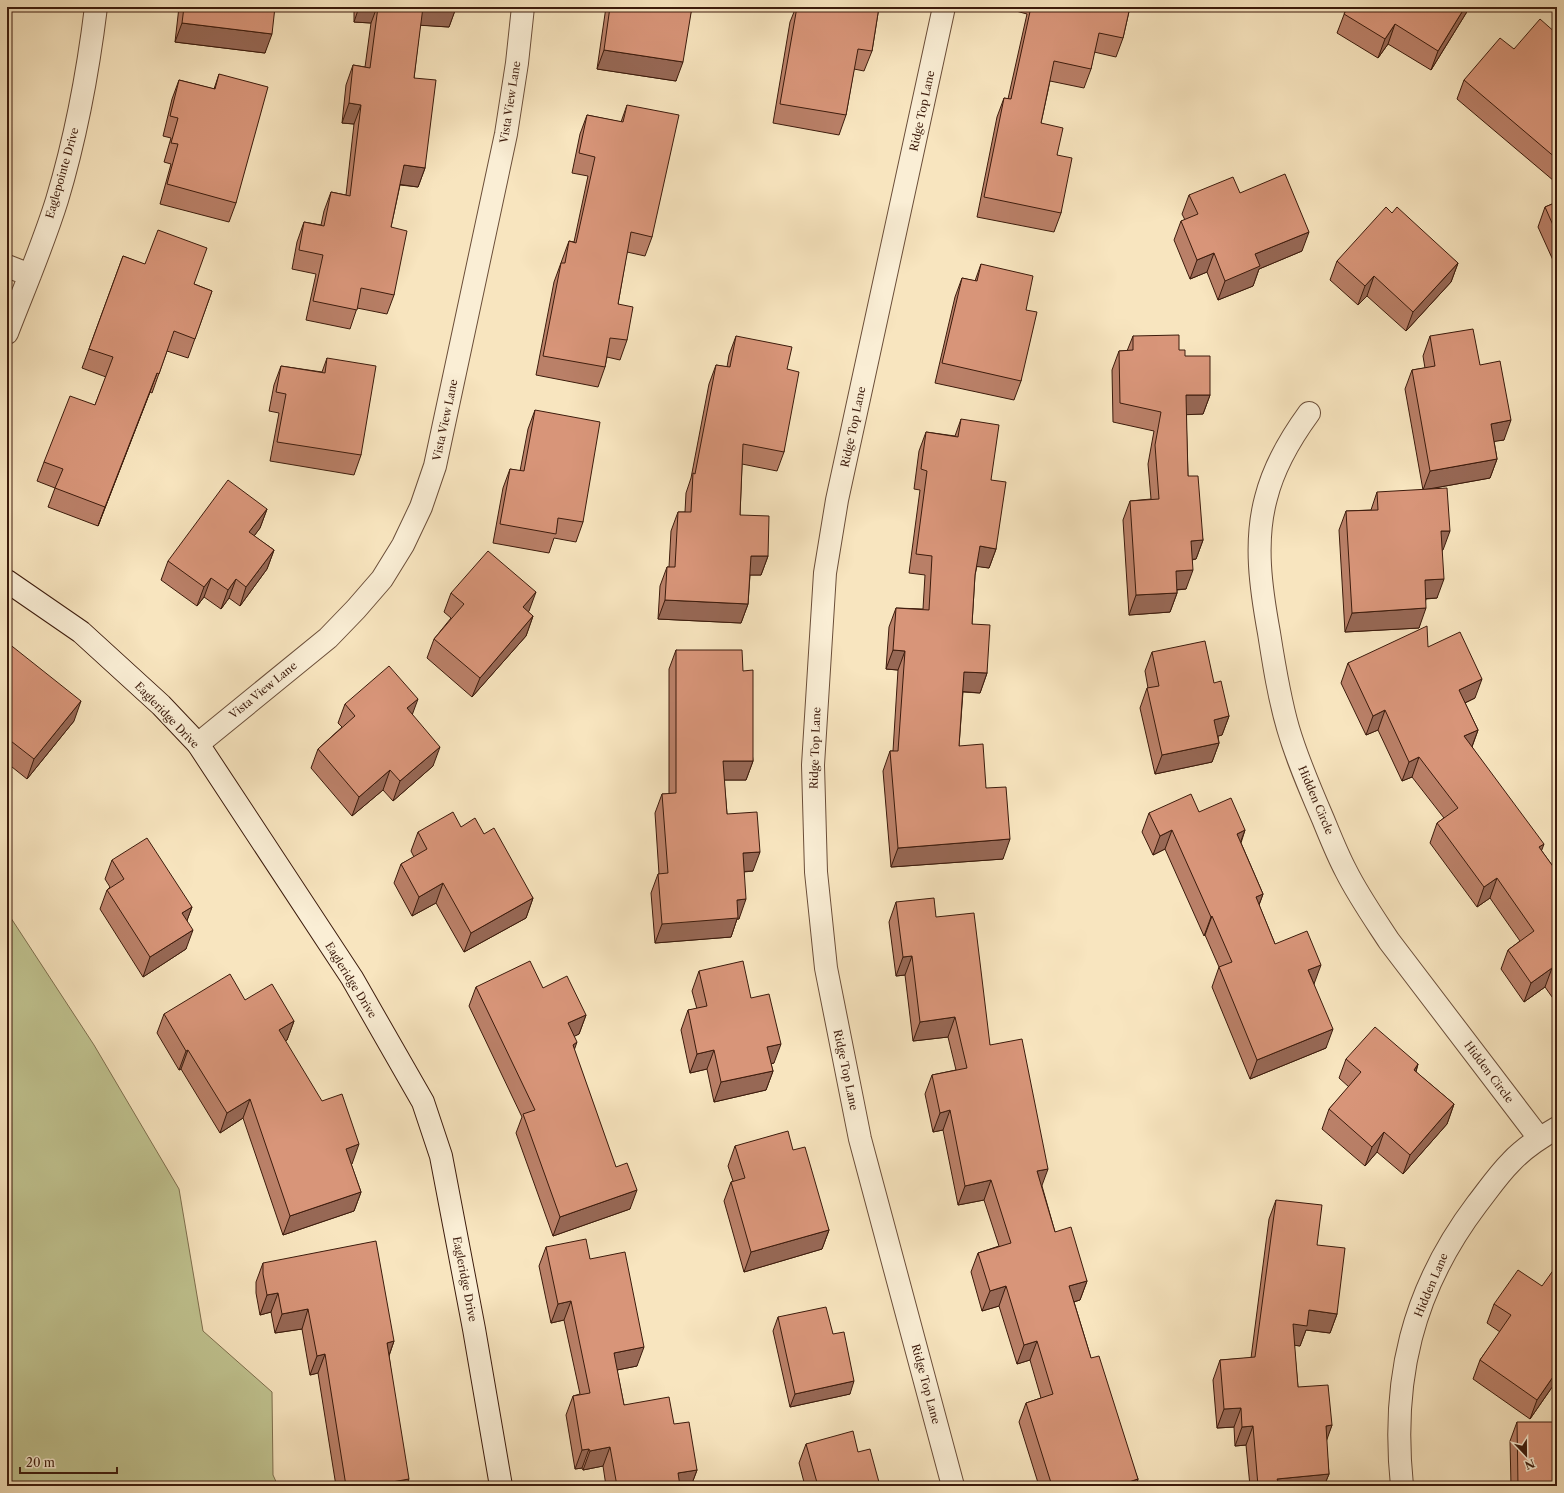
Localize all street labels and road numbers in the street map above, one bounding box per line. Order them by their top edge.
street label: Vista View Lane [496,60,523,145]
street label: Ridge Top Lane [907,69,937,153]
street label: Eaglepointe Drive [42,126,82,220]
street label: Vista View Lane [429,378,460,463]
street label: Ridge Top Lane [838,385,868,469]
street label: Vista View Lane [226,658,300,722]
street label: Eagleridge Drive [132,679,202,751]
street label: Ridge Top Lane [807,707,823,789]
street label: Hidden Circle [1295,763,1337,837]
street label: Eagleridge Drive [322,940,380,1020]
street label: Ridge Top Lane [831,1028,861,1112]
street label: Hidden Circle [1461,1038,1517,1106]
street label: Eagleridge Drive [450,1235,480,1323]
street label: Hidden Lane [1411,1251,1451,1319]
street label: Ridge Top Lane [909,1342,943,1426]

